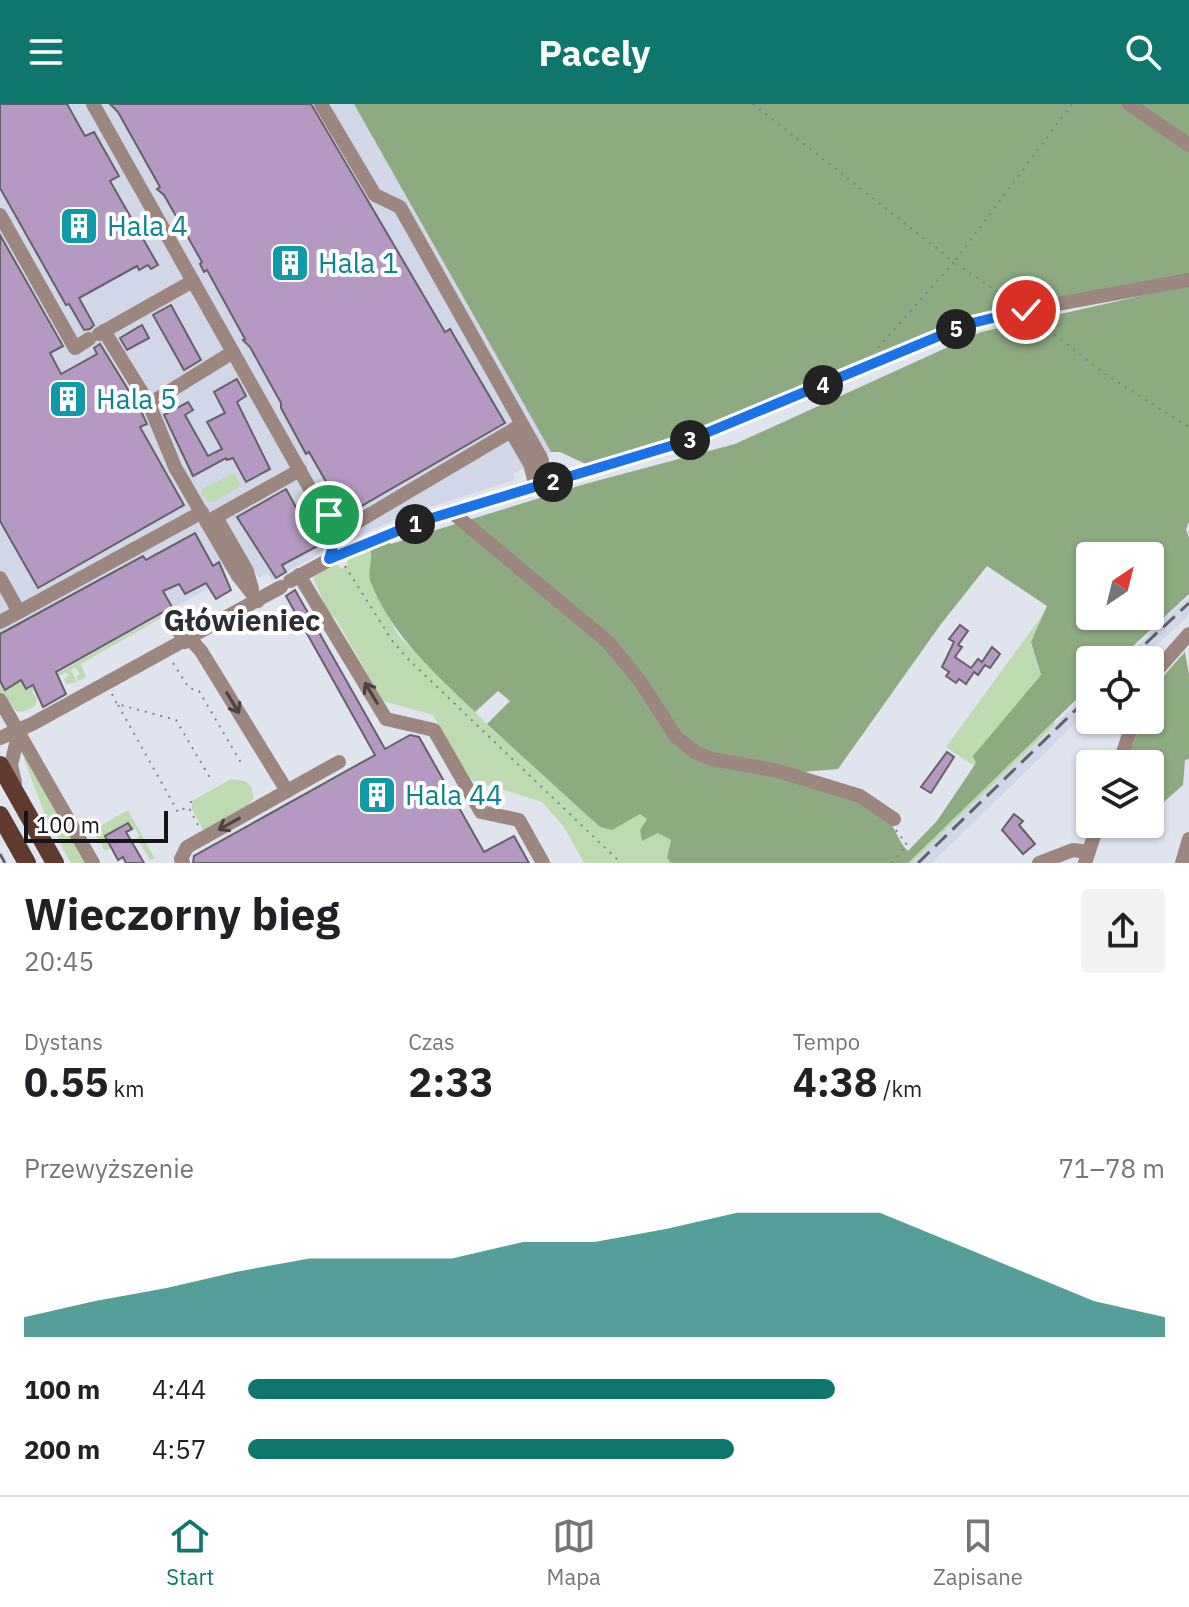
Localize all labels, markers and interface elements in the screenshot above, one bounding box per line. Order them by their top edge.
text: Pacely [538,29,651,76]
icon: menu [24,30,68,74]
icon: search [1121,30,1165,74]
building icon: Hala 4 [58,205,100,247]
place label: Hala 4 [107,207,188,244]
building icon: Hala 1 [269,242,311,284]
place label: Hala 1 [318,244,399,281]
pin [992,276,1060,344]
icon: check [1004,288,1048,332]
pin: 5 [936,309,976,349]
text: 5 [949,314,963,343]
pin: 4 [803,365,843,405]
text: 4 [816,370,830,399]
building icon: Hala 5 [47,378,89,420]
place label: Hala 5 [96,380,177,417]
pin: 3 [670,420,710,460]
text: 3 [683,425,697,454]
pin: 2 [533,462,573,502]
text: 2 [546,467,560,496]
pin [295,481,363,549]
icon: arrive [307,493,351,537]
pin: 1 [395,504,435,544]
text: 1 [408,509,422,538]
north arrow [1076,542,1164,630]
map controls [1076,542,1164,838]
district label: Główieniec [163,600,321,639]
button: locate [1076,646,1164,734]
one-way arrow [363,682,379,705]
one-way arrow [226,691,242,714]
button: layers [1076,750,1164,838]
building icon: Hala 44 [356,774,398,816]
place label: Hala 44 [405,776,503,813]
scale bar [24,807,168,843]
text: 100 m [36,810,100,839]
one-way arrow [218,816,242,832]
text: Wieczorny bieg [24,885,340,942]
button: share [1081,889,1165,973]
text: 20:45 [24,944,94,978]
text: Dystans [24,1027,103,1056]
text: Czas [408,1027,455,1056]
text: Tempo [793,1027,860,1056]
text: 0.55 [24,1056,108,1108]
text: 2:33 [408,1056,494,1108]
text: 4:38 [793,1056,878,1108]
text: km [108,1074,144,1103]
text: /km [878,1074,922,1103]
text: Przewyższenie [24,1151,194,1185]
text: 71–78 m [1058,1151,1165,1185]
text: 100 m [24,1372,100,1406]
text: 4:44 [152,1372,206,1406]
text: 200 m [24,1432,100,1466]
text: 4:57 [152,1432,206,1466]
tab: Start [166,1514,214,1591]
tab: Mapa [547,1514,601,1591]
tab: Zapisane [933,1514,1023,1591]

